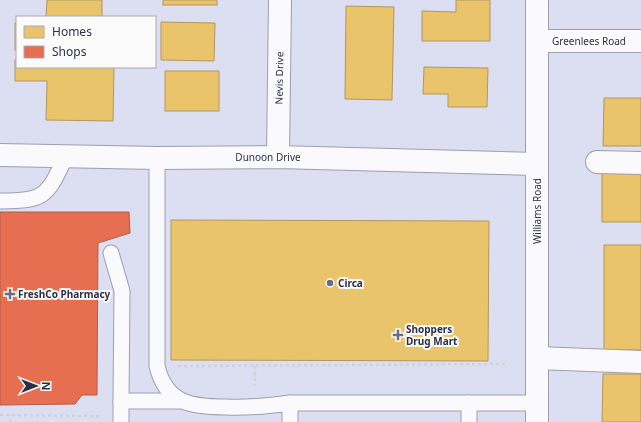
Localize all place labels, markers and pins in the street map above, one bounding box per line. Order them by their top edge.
place label: Circa [338,276,363,290]
marker: Circa [325,278,335,288]
place label: FreshCo Pharmacy [18,287,111,301]
marker: FreshCo Pharmacy [5,289,15,299]
place label: Shoppers Drug Mart [406,322,458,348]
marker: Shoppers Drug Mart [393,330,403,340]

